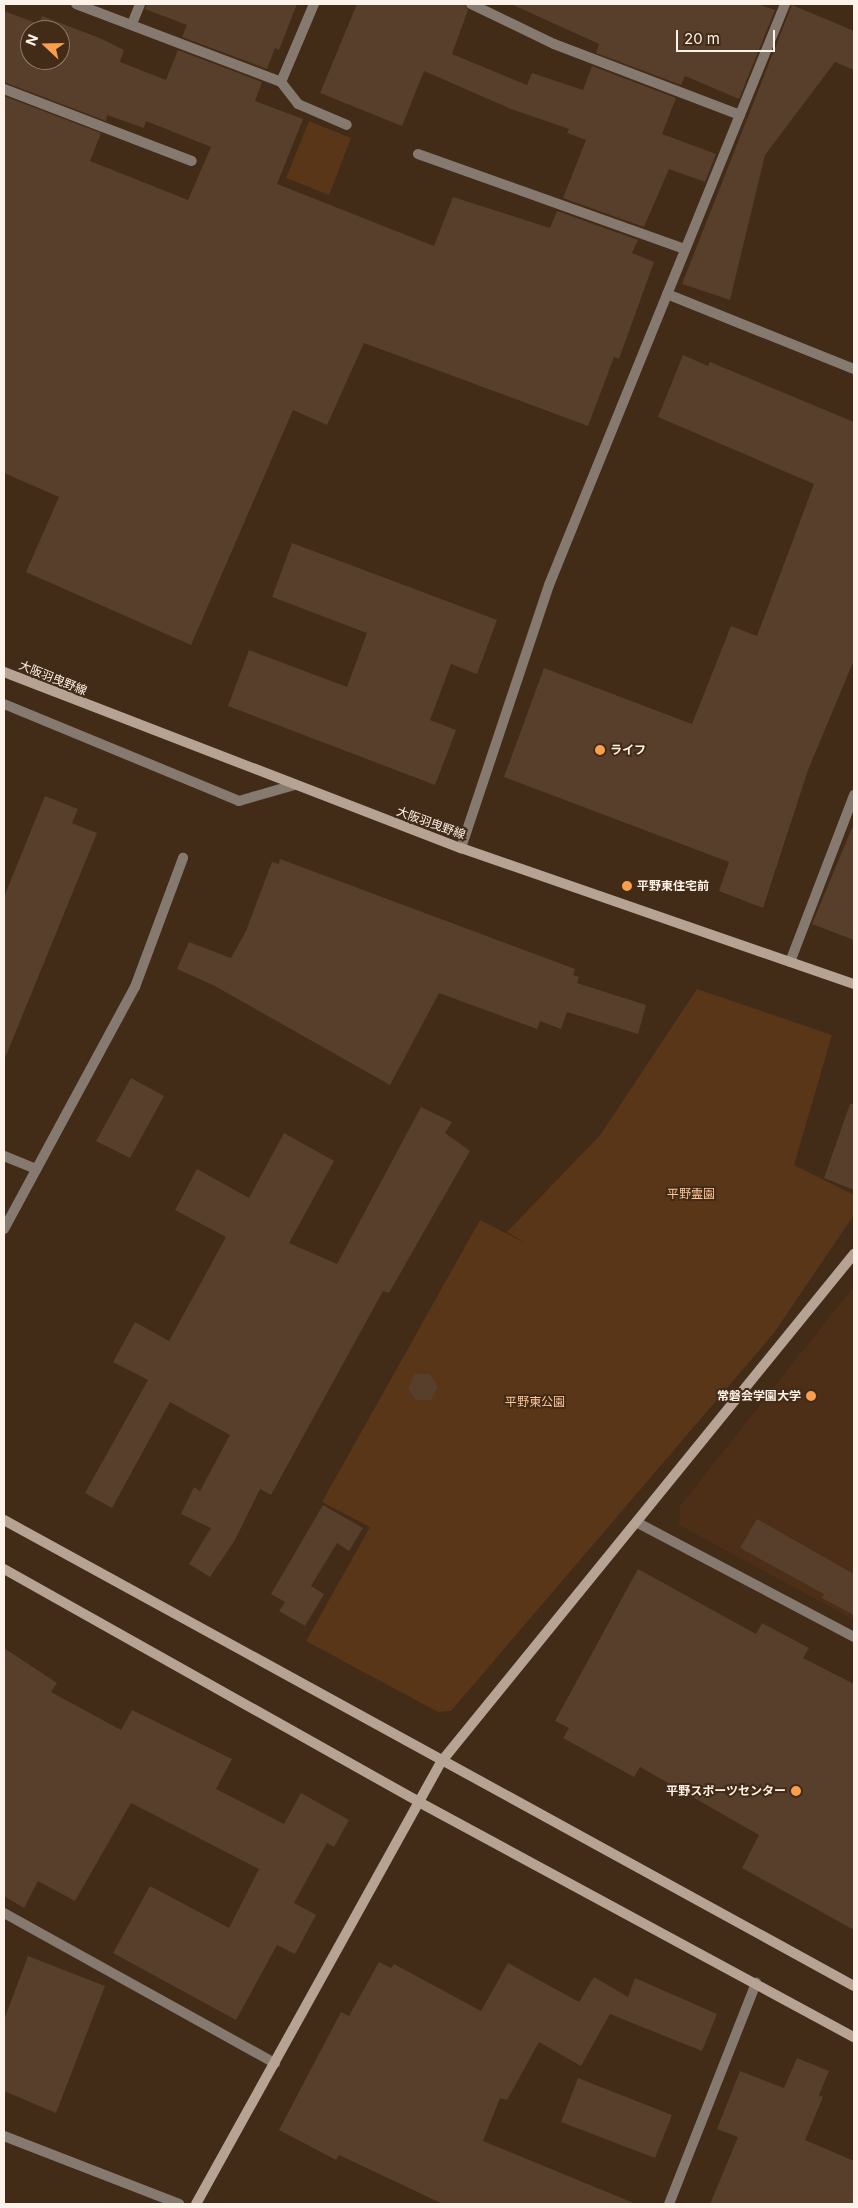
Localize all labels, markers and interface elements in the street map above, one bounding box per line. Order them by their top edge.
north arrow [20,20,70,70]
scale bar [678,20,777,52]
text: 20 m [684,29,720,48]
text: N [22,32,41,48]
street label: 大阪羽曳野線 [17,658,89,698]
place label: ライフ [610,743,646,757]
marker: ライフ [594,744,606,756]
street label: 大阪羽曳野線 [395,804,467,842]
place label: 平野東住宅前 [637,879,709,893]
marker: 平野東住宅前 [621,880,633,892]
park label: 平野霊園 [667,1187,715,1201]
place label: 常磐会学園大学 [717,1389,801,1403]
marker: 常磐会学園大学 [805,1390,817,1402]
park label: 平野東公園 [505,1395,565,1409]
place label: 平野スポーツセンター [666,1784,786,1798]
marker: 平野スポーツセンター [790,1785,802,1797]

